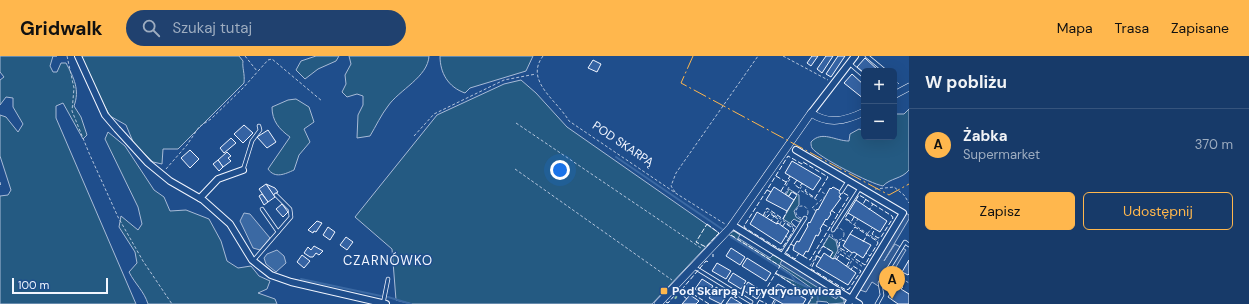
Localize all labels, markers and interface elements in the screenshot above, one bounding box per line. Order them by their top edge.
search box [126,10,406,46]
text: Gridwalk [20,16,102,41]
icon: search [140,17,162,39]
text: Szukaj tutaj [172,18,252,38]
text: Mapa [1057,19,1093,37]
text: Trasa [1115,19,1149,37]
text: Zapisane [1171,19,1229,37]
map controls [861,68,897,140]
button: + [861,68,897,104]
text: W pobliżu [925,71,1007,93]
button: − [861,104,897,140]
street label: POD SKARPĄ [589,118,657,170]
text: Żabka [963,126,1007,146]
text: A [933,136,943,153]
text: 370 m [1195,136,1233,153]
text: Supermarket [963,146,1040,163]
your location [550,160,570,180]
button: Zapisz [925,192,1075,230]
button: Udostępnij [1083,192,1233,230]
district label: CZARNÓWKO [343,252,433,269]
pin: A [879,266,905,299]
scale bar [12,276,108,295]
text: 100 m [18,278,49,292]
place label: Pod Skarpą / Frydrychowicza [672,283,842,299]
marker: Pod Skarpą / Frydrychowicza [659,286,669,296]

